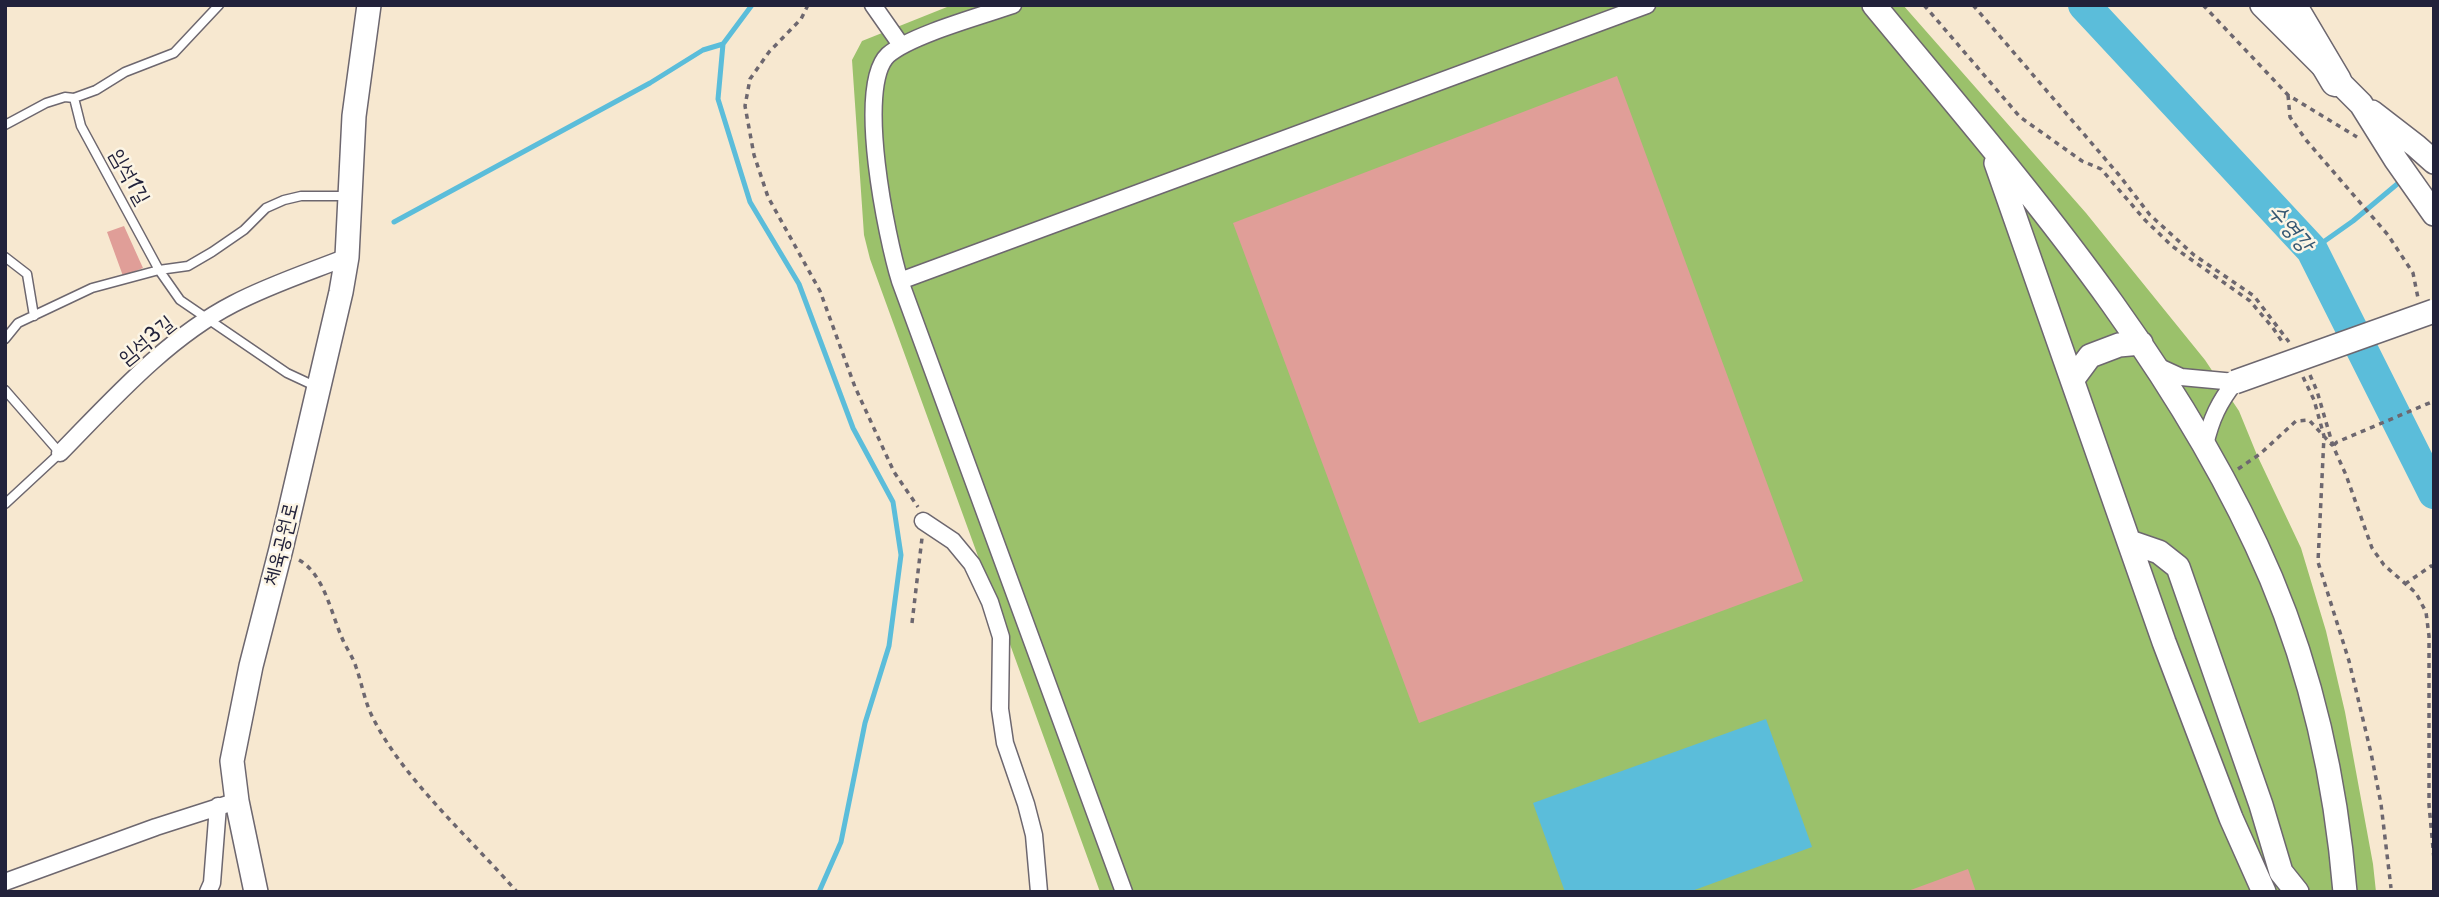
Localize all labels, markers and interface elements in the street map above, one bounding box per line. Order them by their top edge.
street label: 임석1길 [103,145,155,209]
water label: 수영강 [2261,198,2319,258]
street label: 임석3길 [114,311,180,371]
street label: 체육공원로 [260,500,304,588]

